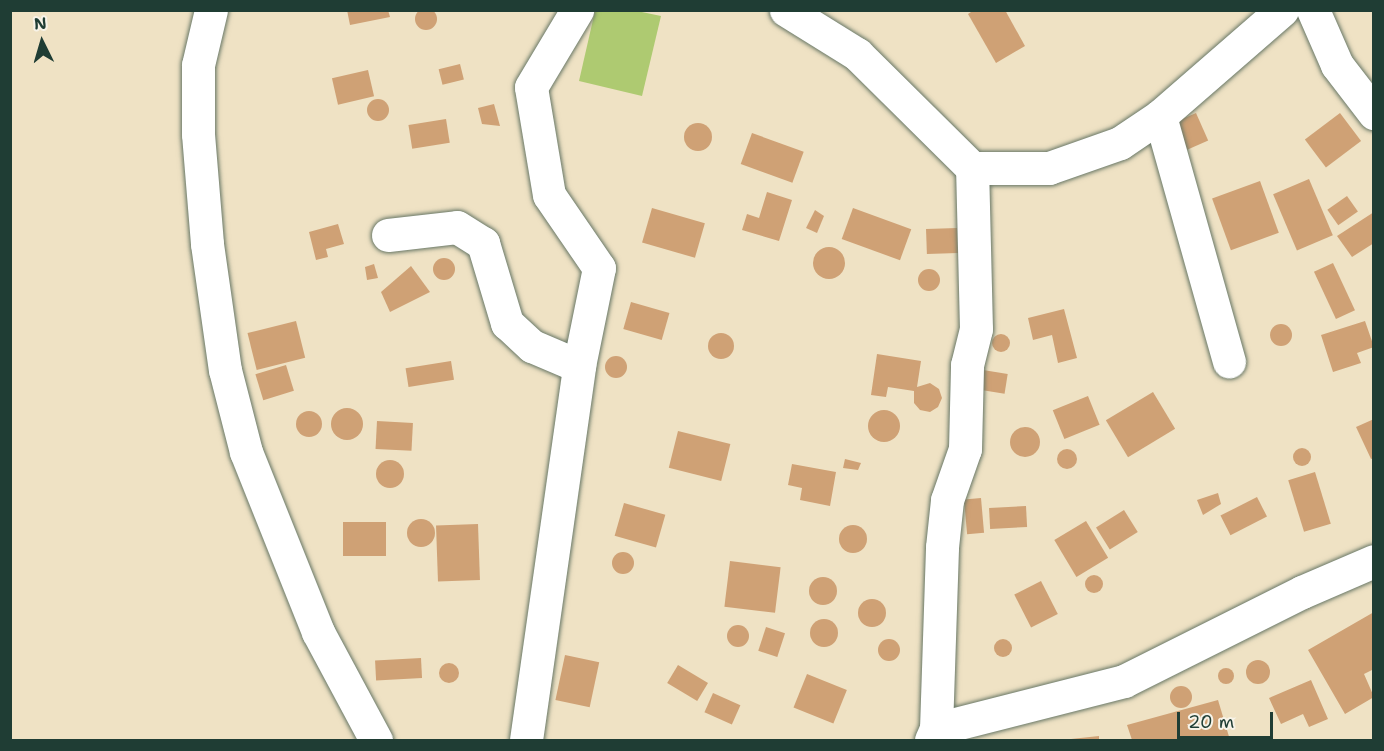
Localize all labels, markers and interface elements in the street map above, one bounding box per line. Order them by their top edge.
north arrow [12,12,72,72]
text: N [33,13,48,35]
scale bar [1180,700,1276,738]
text: 20 m [1188,710,1234,734]

